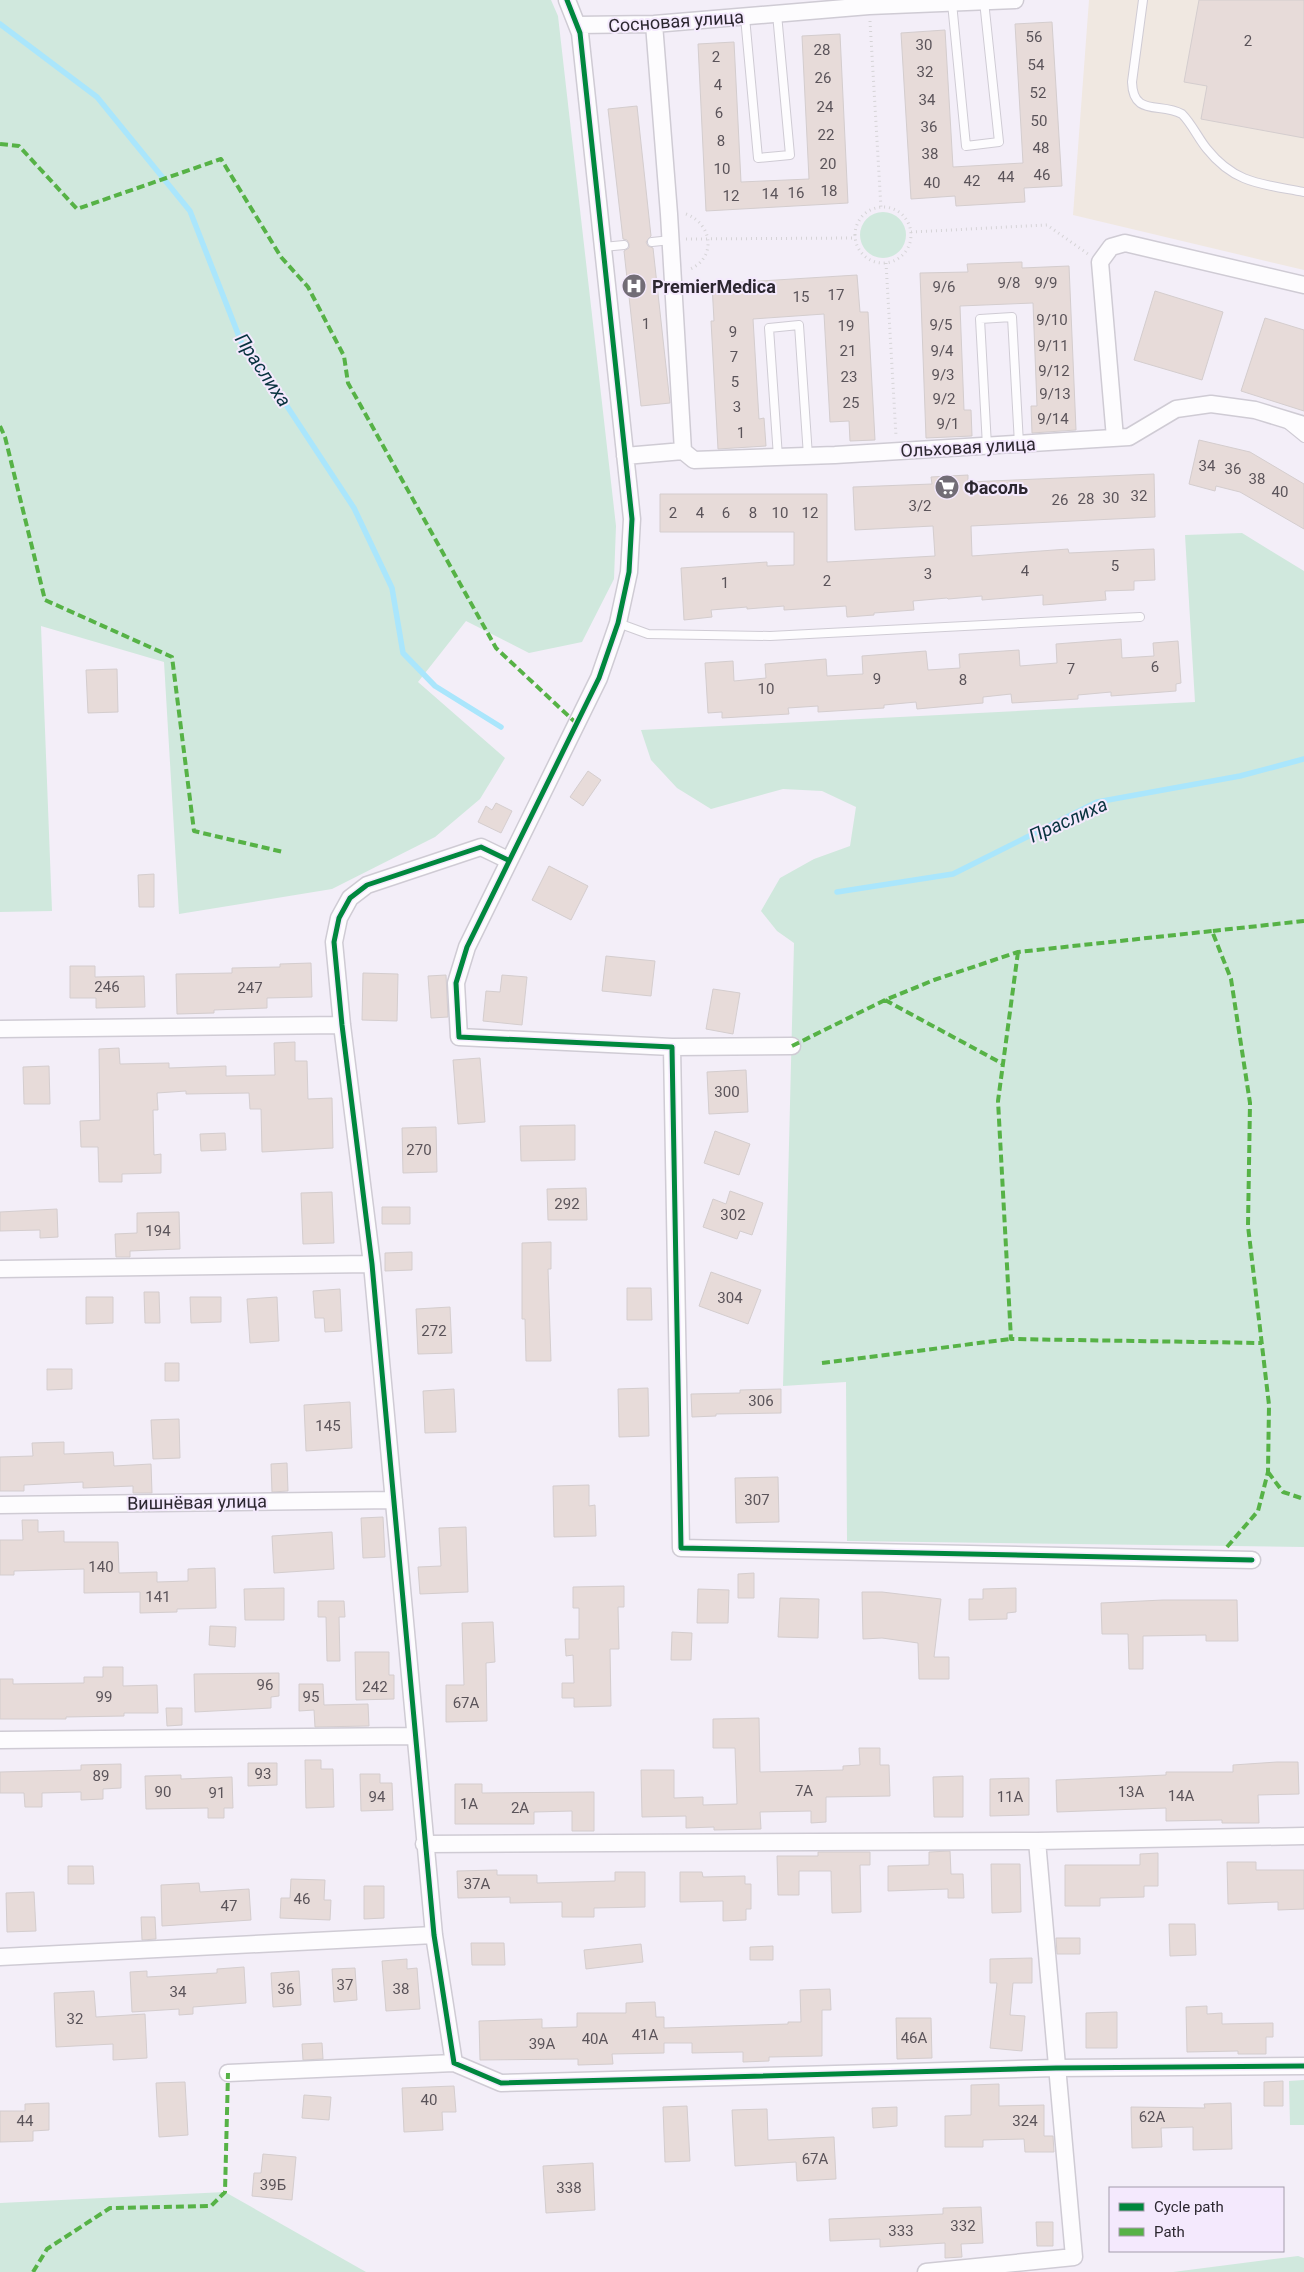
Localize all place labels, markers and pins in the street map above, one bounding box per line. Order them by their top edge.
hospital icon: PremierMedica [621,273,647,299]
place label: PremierMedica [652,276,776,297]
supermarket icon: Фасоль [934,474,960,500]
place label: Фасоль [964,477,1028,498]

